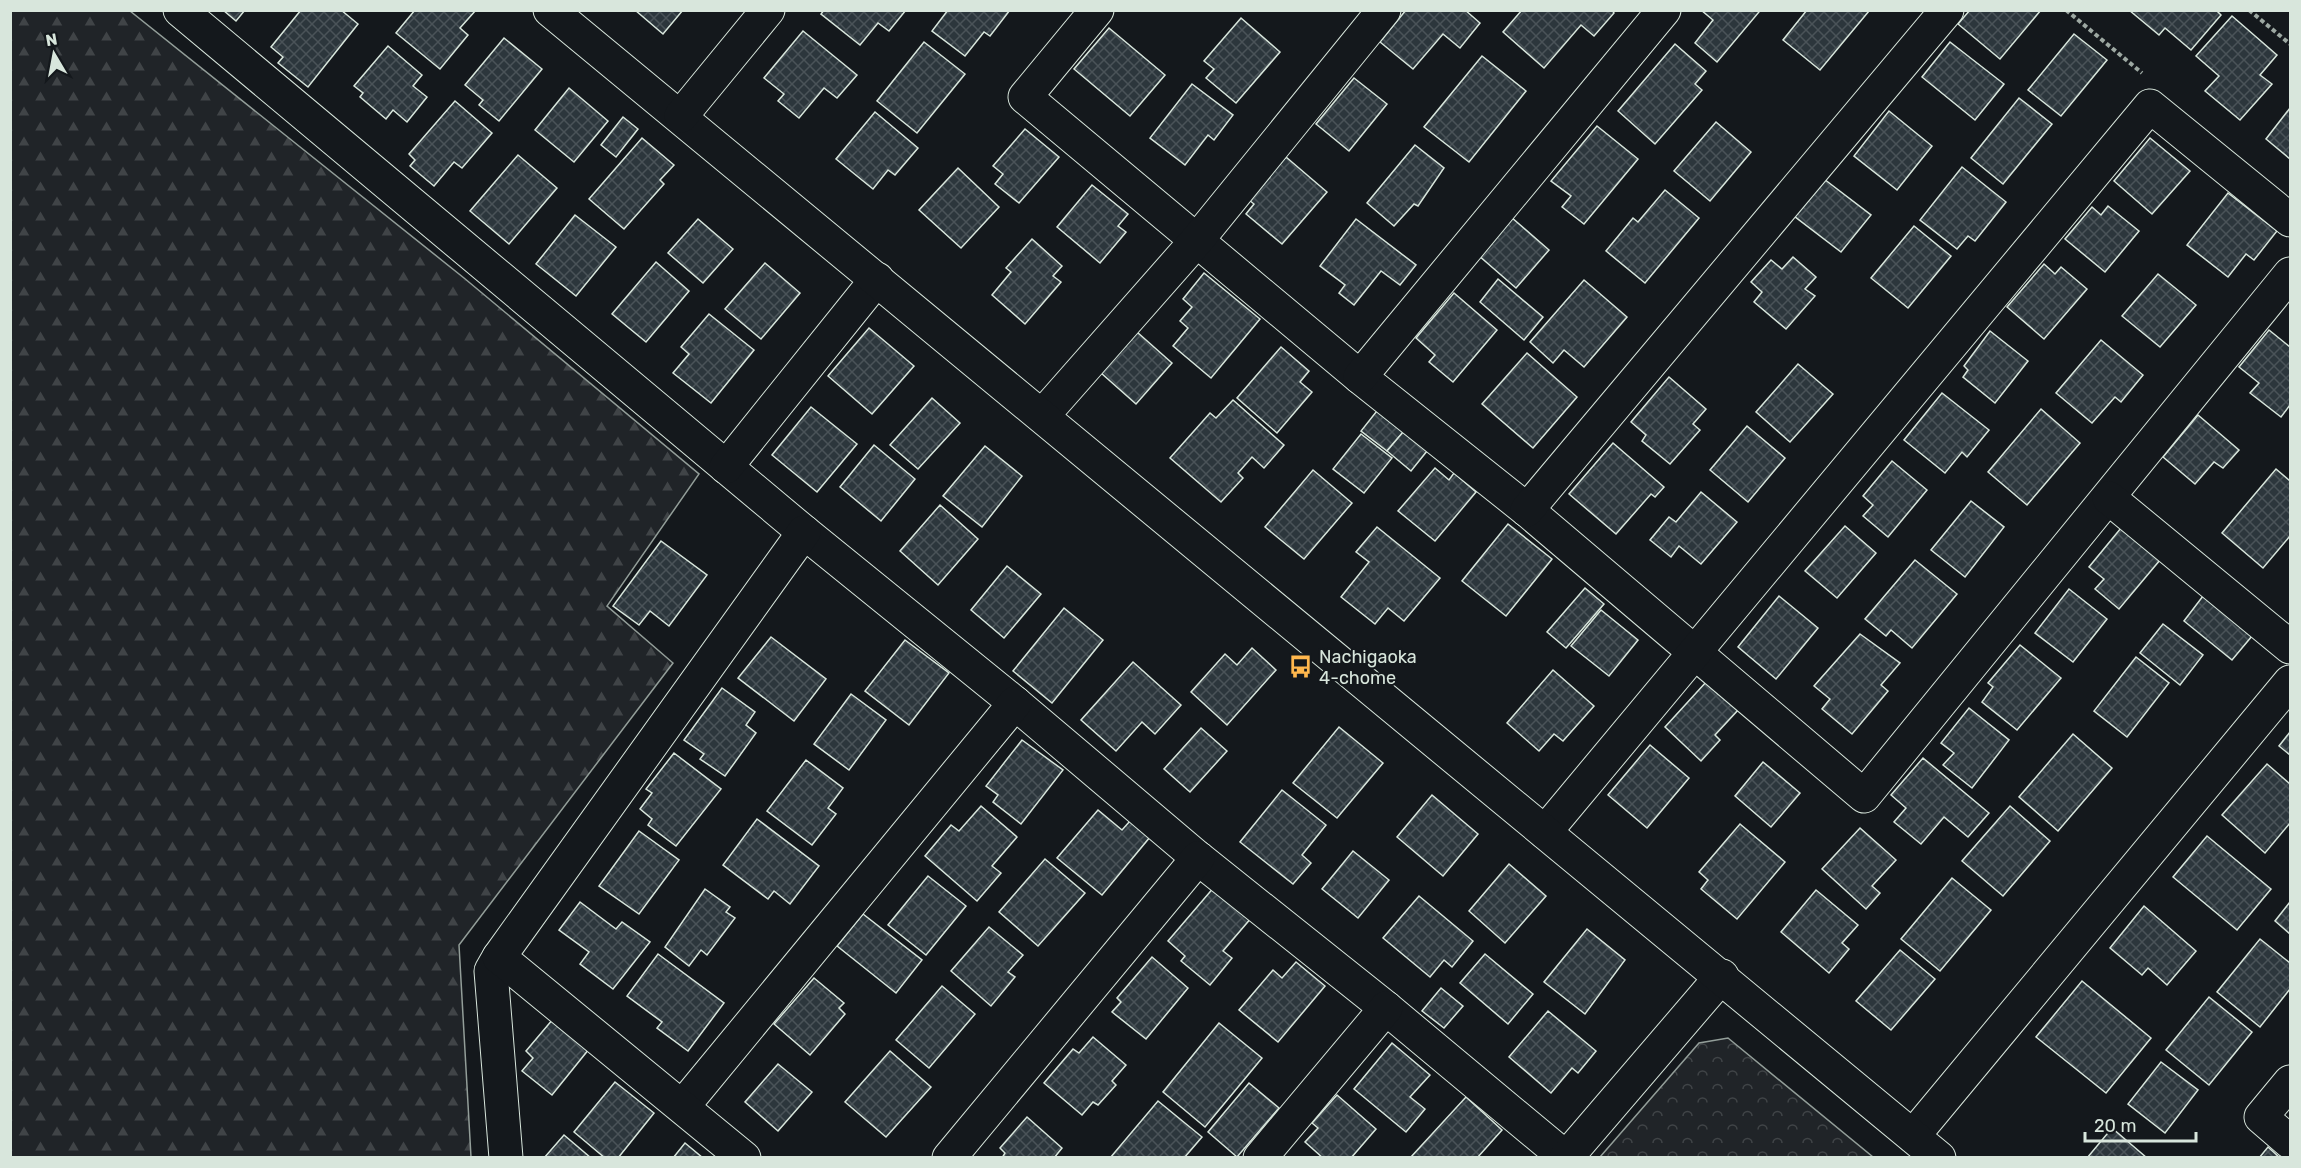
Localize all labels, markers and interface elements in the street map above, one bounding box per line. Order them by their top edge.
north arrow [24,24,84,84]
text: N [44,29,59,50]
place label: Nachigaoka 4-chome [1319,646,1417,689]
bus stop icon: Nachigaoka 4-chome [1288,654,1314,680]
scale bar [2085,1105,2196,1143]
text: 20 m [2094,1115,2136,1137]

